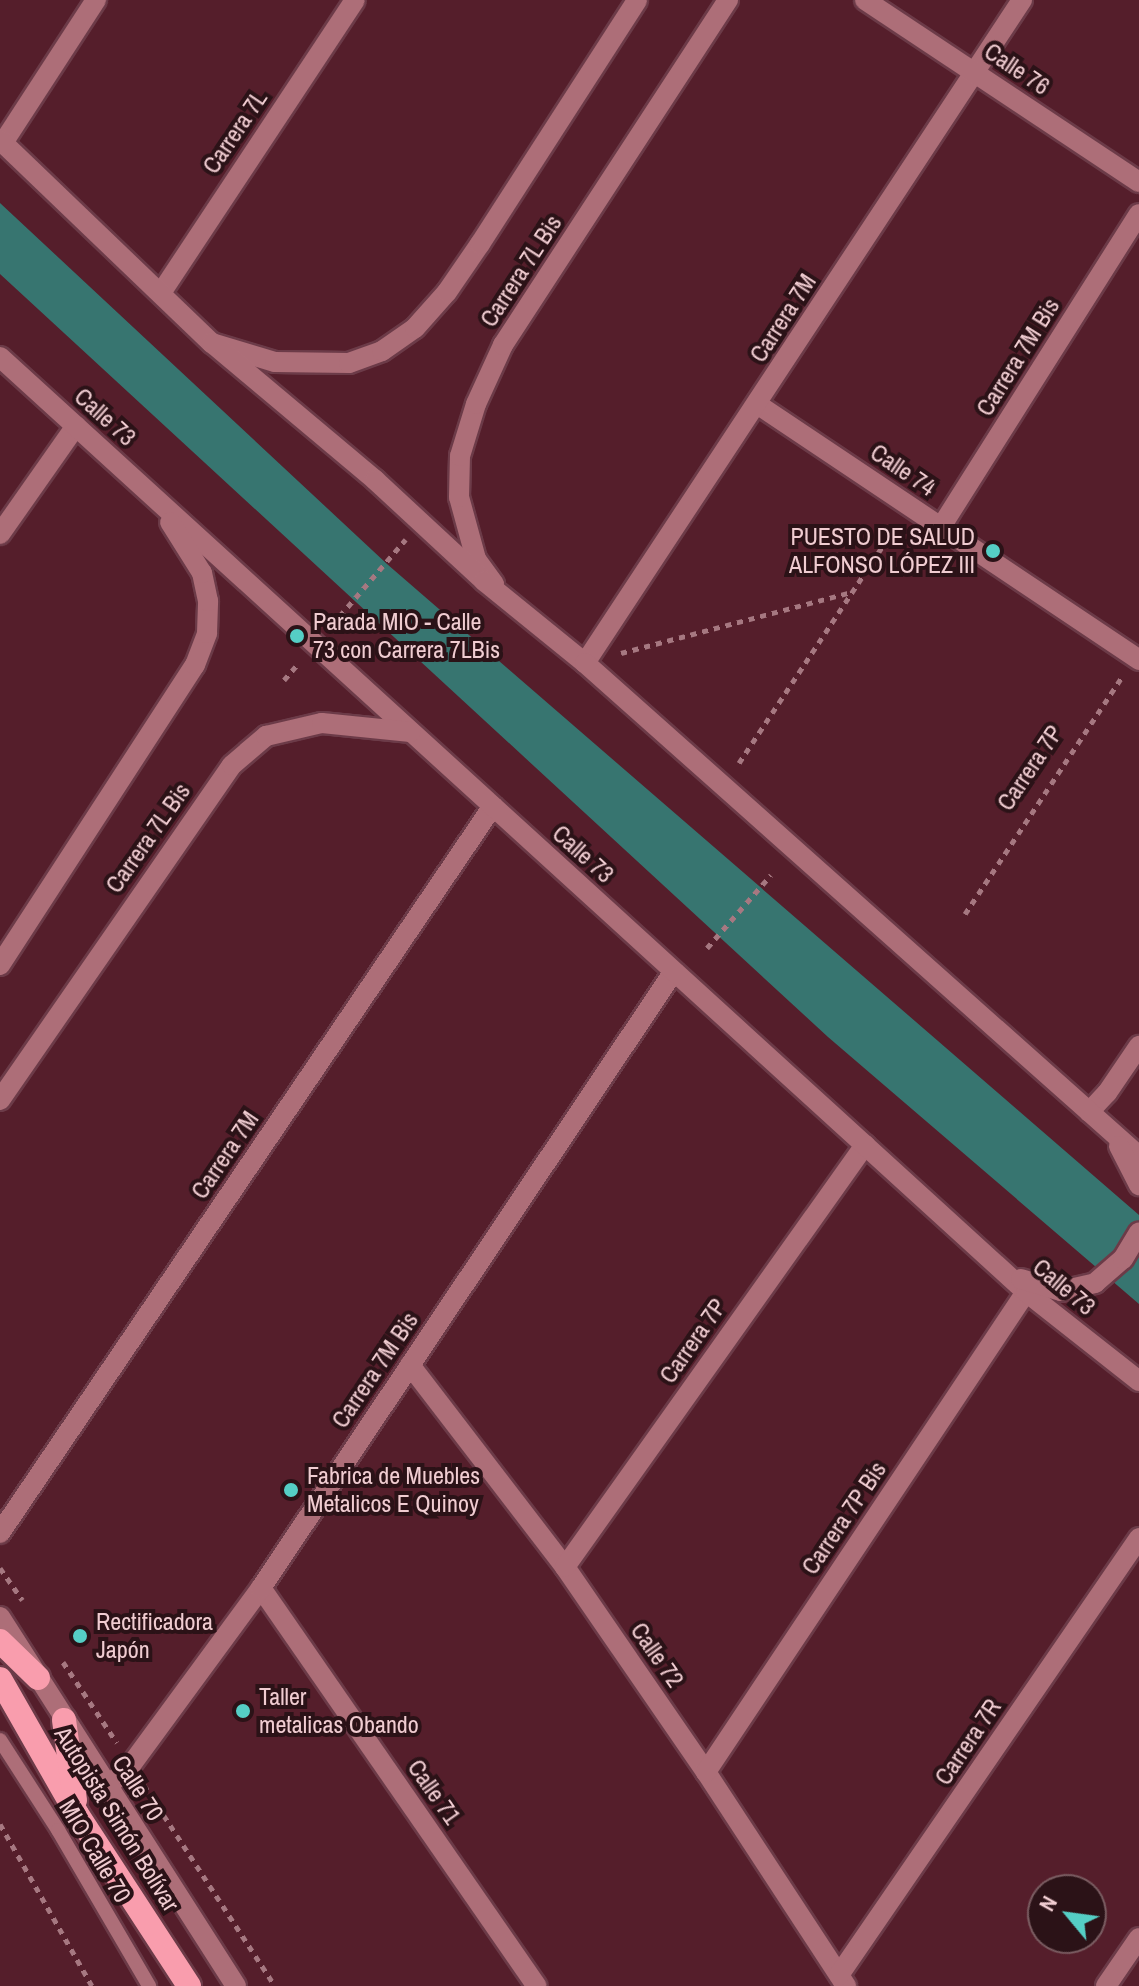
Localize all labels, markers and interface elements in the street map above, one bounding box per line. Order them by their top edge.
street label: Calle 76 [979,37,1055,101]
street label: Carrera 7L [197,85,273,179]
street label: Carrera 7L Bis [474,209,568,333]
street label: Carrera 7M [744,268,822,368]
street label: Carrera 7M Bis [970,293,1066,421]
street label: Calle 73 [69,382,141,452]
street label: Calle 74 [865,438,941,502]
place label: PUESTO DE SALUD ALFONSO LÓPEZ III [789,523,975,579]
marker: PUESTO DE SALUD ALFONSO LÓPEZ III [982,540,1004,562]
place label: Parada MIO - Calle 73 con Carrera 7LBis [313,608,500,664]
marker: Parada MIO - Calle 73 con Carrera 7LBis [288,627,306,645]
street label: Carrera 7P [991,720,1069,816]
street label: Carrera 7L Bis [100,777,196,899]
street label: Calle 73 [547,819,619,889]
street label: Carrera 7M [185,1106,265,1204]
street label: Calle 73 [1027,1253,1101,1321]
street label: Carrera 7P [654,1293,732,1389]
street label: Carrera 7M Bis [326,1307,424,1433]
street label: Carrera 7P Bis [796,1456,892,1580]
place label: Fabrica de Muebles Metalicos E Quinoy [307,1462,480,1518]
marker: Fabrica de Muebles Metalicos E Quinoy [282,1481,300,1499]
place label: Rectificadora Japón [96,1608,213,1664]
street label: Calle 72 [625,1617,689,1693]
marker: Rectificadora Japón [71,1627,89,1645]
place label: Taller metalicas Obando [259,1683,419,1739]
street label: Carrera 7R [929,1694,1007,1790]
marker: Taller metalicas Obando [234,1702,252,1720]
street label: Autopista Simón Bolívar [49,1721,185,1917]
street label: Calle 70 [106,1750,170,1826]
street label: Calle 71 [402,1754,466,1830]
street label: MIO Calle 70 [53,1794,137,1908]
north arrow [1027,1874,1107,1954]
text: N [1031,1890,1064,1916]

